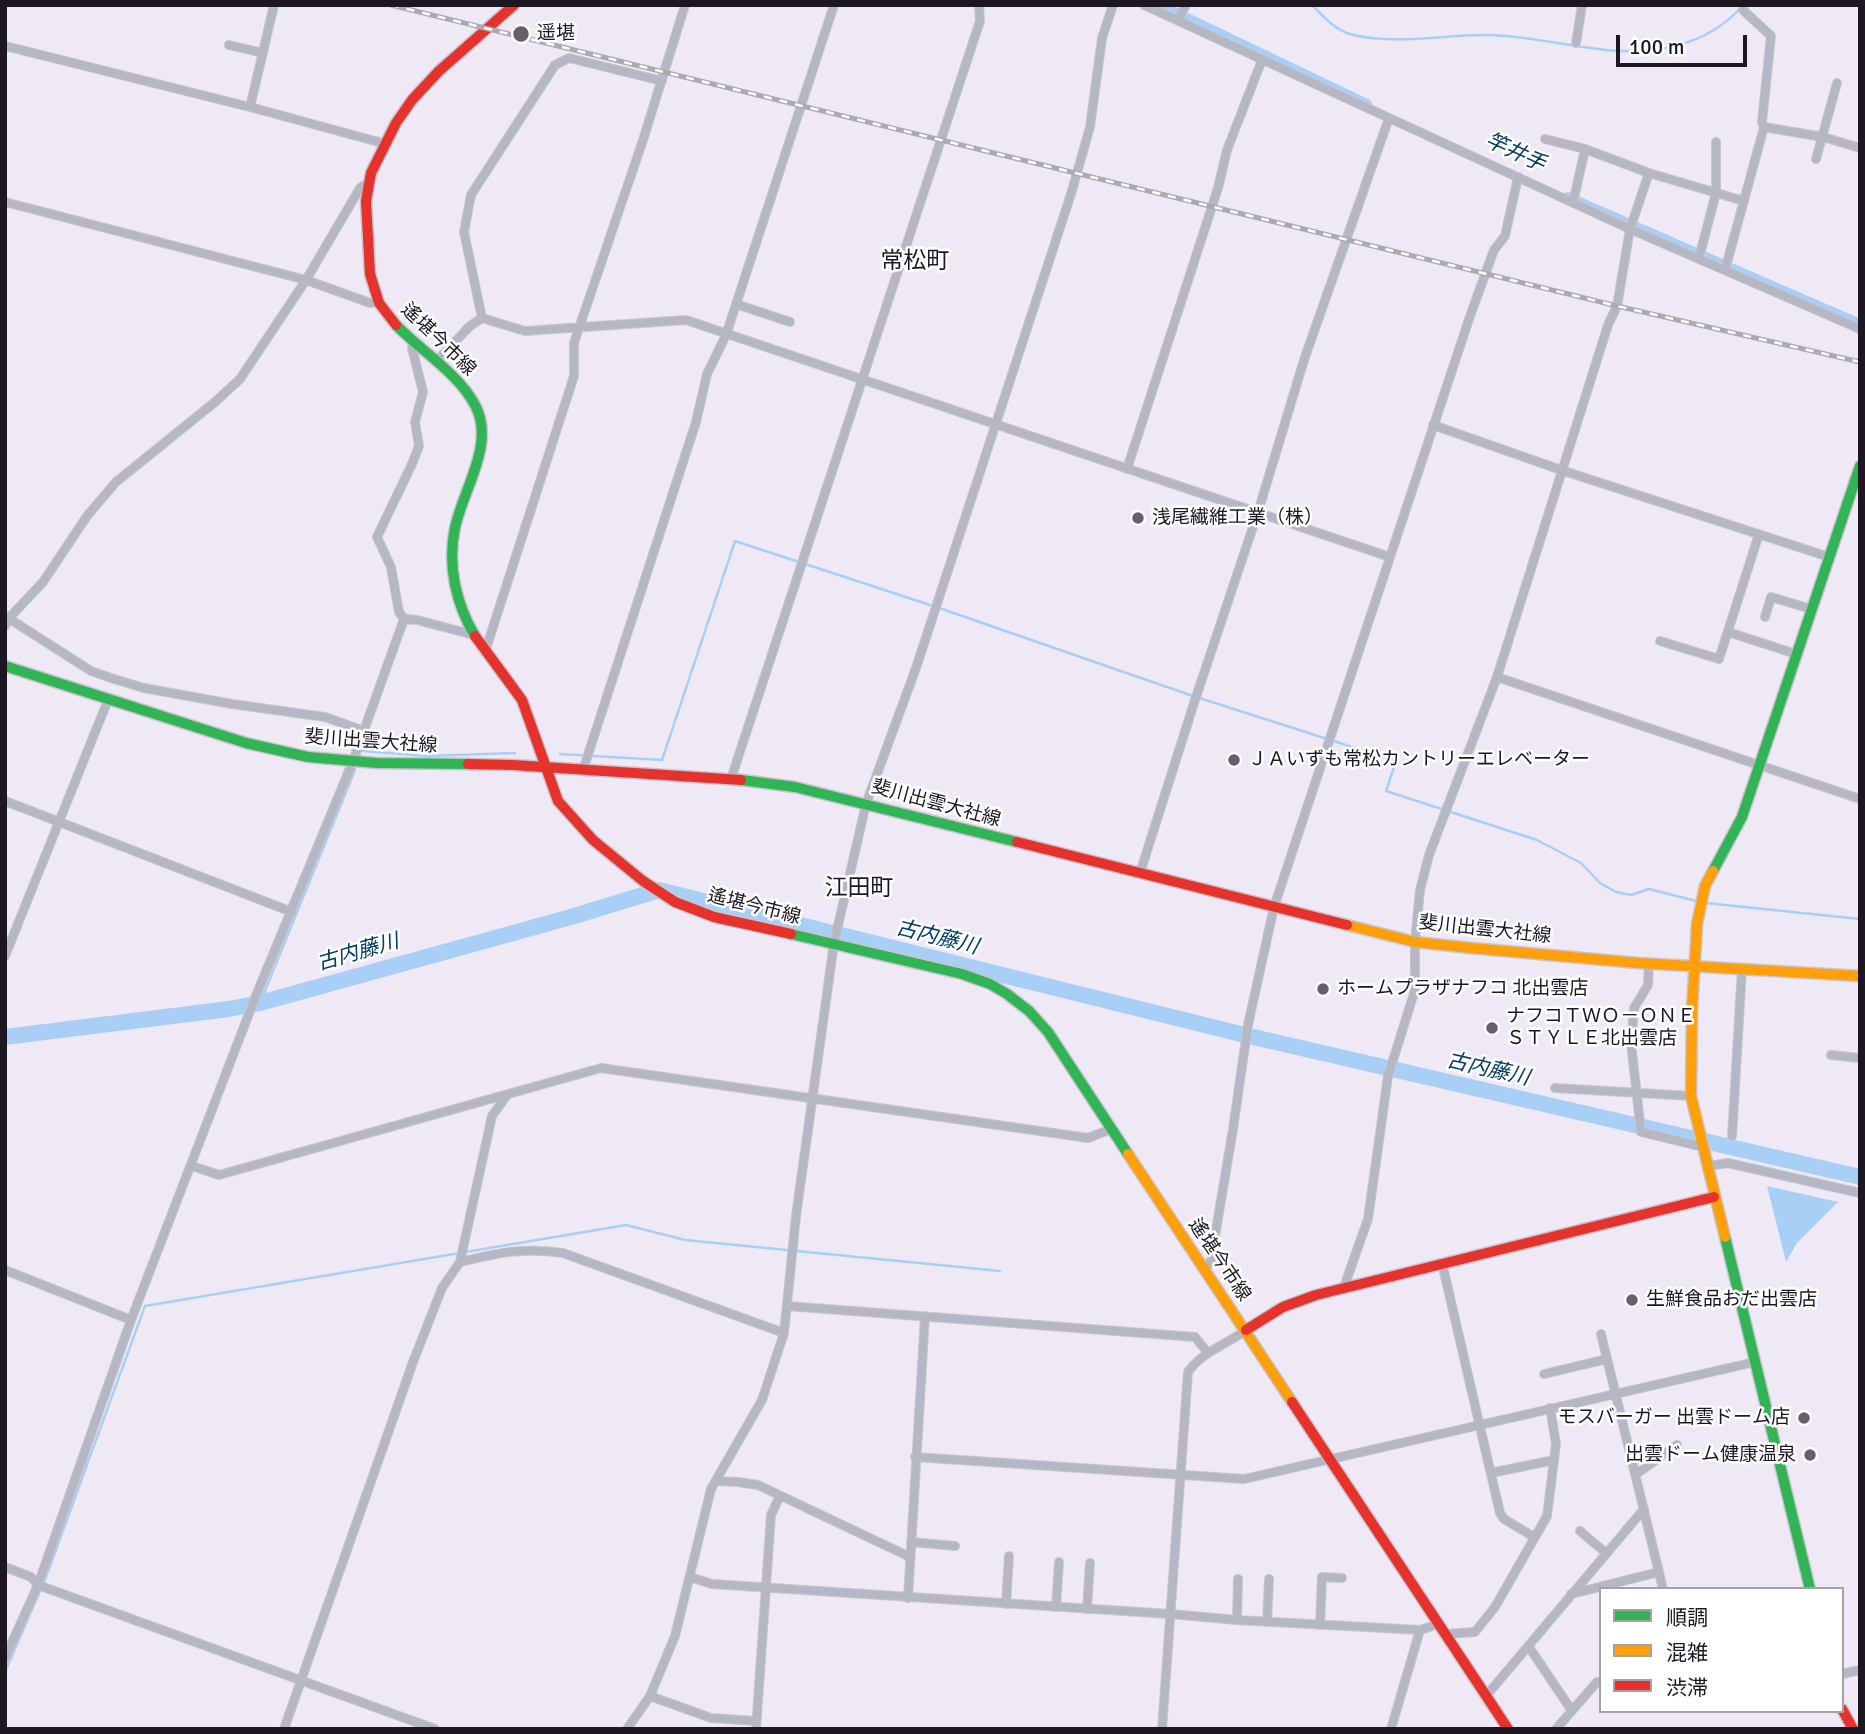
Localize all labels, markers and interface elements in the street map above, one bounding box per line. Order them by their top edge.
scale bar [1620,21,1751,65]
place label: 遥堪 [537,23,575,45]
marker: 遥堪 [511,24,531,44]
text: 100 m [1629,34,1684,60]
water label: 竿井手 [1481,128,1549,178]
district label: 常松町 [881,248,949,276]
street label: 遙堪今市線 [396,299,480,381]
place label: 浅尾繊維工業（株） [1152,507,1323,529]
marker: 浅尾繊維工業（株） [1130,510,1146,526]
street label: 斐川出雲大社線 [304,726,438,758]
place label: ＪＡいずも常松カントリーエレベーター [1248,749,1590,771]
marker: ＪＡいずも常松カントリーエレベーター [1226,752,1242,768]
street label: 斐川出雲大社線 [869,776,1003,832]
district label: 江田町 [825,875,893,903]
street label: 遙堪今市線 [705,884,803,930]
street label: 斐川出雲大社線 [1418,912,1552,948]
water label: 古内藤川 [893,916,981,960]
water label: 古内藤川 [314,929,402,977]
place label: ホームプラザナフコ 北出雲店 [1337,978,1588,1000]
marker: ホームプラザナフコ 北出雲店 [1315,981,1331,997]
place label: ナフコＴＷＯ－ＯＮＥ ＳＴＹＬＥ北出雲店 [1506,1006,1696,1050]
marker: ナフコＴＷＯ－ＯＮＥ ＳＴＹＬＥ北出雲店 [1484,1020,1500,1036]
water label: 古内藤川 [1444,1048,1532,1092]
street label: 遙堪今市線 [1183,1214,1255,1306]
place label: 生鮮食品おだ出雲店 [1646,1289,1817,1311]
marker: 生鮮食品おだ出雲店 [1624,1292,1640,1308]
place label: モスバーガー 出雲ドーム店 [1558,1407,1790,1429]
marker: モスバーガー 出雲ドーム店 [1796,1410,1812,1426]
place label: 出雲ドーム健康温泉 [1625,1444,1796,1466]
marker: 出雲ドーム健康温泉 [1802,1447,1818,1463]
legend [1599,1587,1844,1713]
text: 順調 [1666,1605,1708,1631]
text: 混雑 [1666,1640,1708,1666]
text: 渋滞 [1666,1675,1708,1701]

